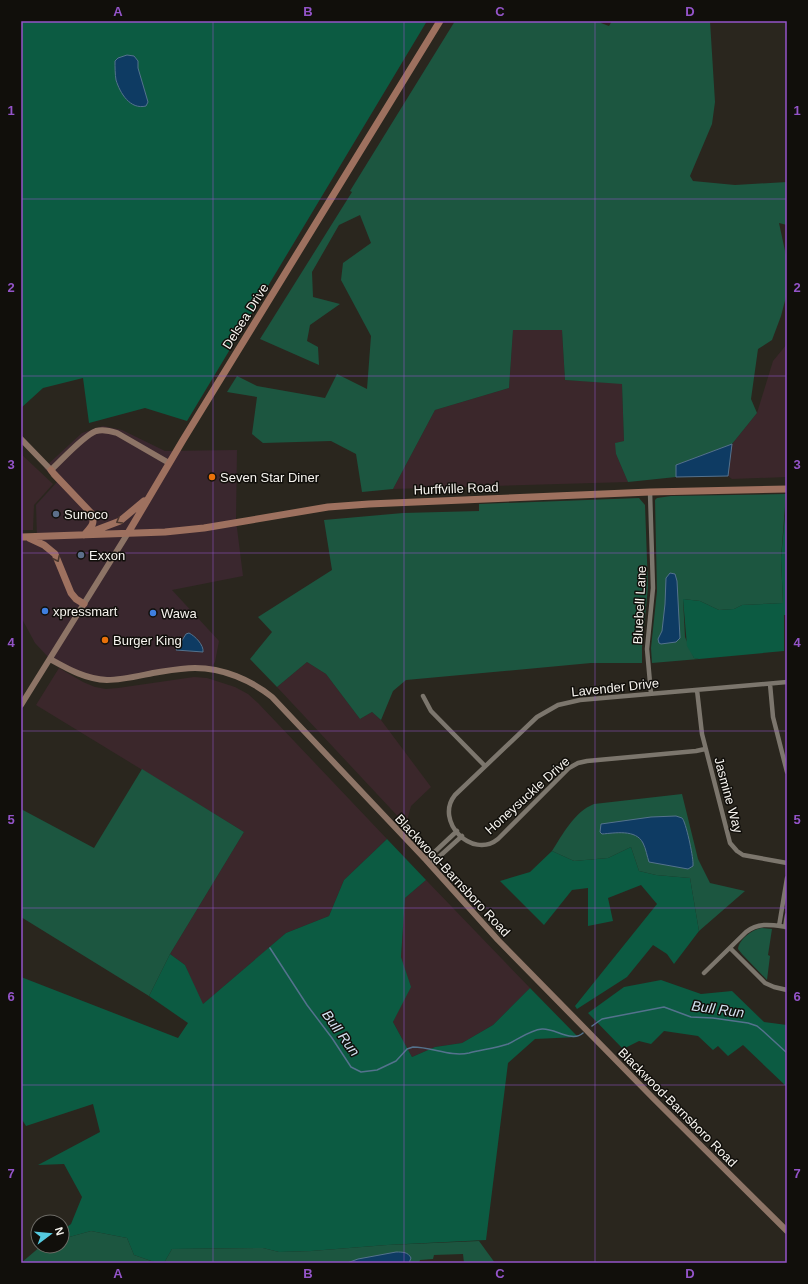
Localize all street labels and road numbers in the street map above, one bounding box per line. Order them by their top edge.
street label: Delsea Drive [219,281,272,352]
street label: Hurffville Road [413,480,499,497]
street label: Bluebell Lane [630,565,649,645]
street label: Lavender Drive [570,675,660,700]
street label: Honeysuckle Drive [482,754,573,837]
street label: Jasmine Way [711,756,746,835]
street label: Blackwood-Barnsboro Road [392,811,513,940]
street label: Blackwood-Barnsboro Road [615,1045,740,1170]

